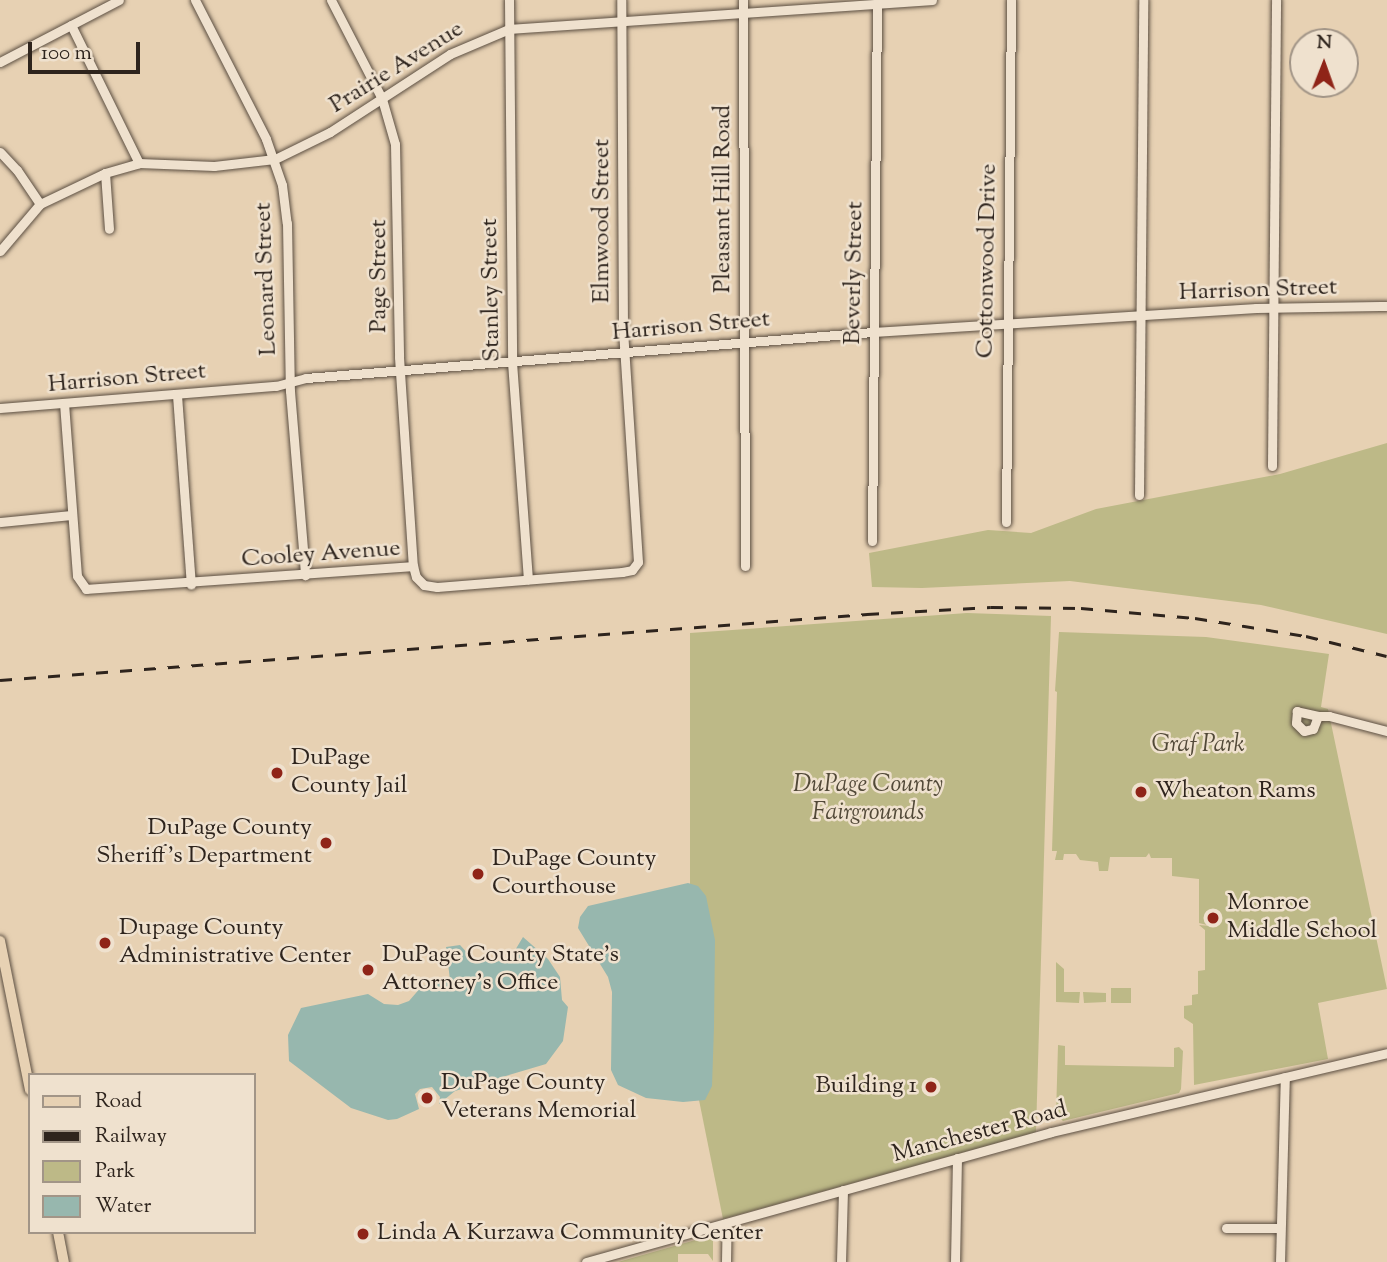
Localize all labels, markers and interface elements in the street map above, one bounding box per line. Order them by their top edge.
street label: Prairie Avenue [325,15,469,121]
scale bar [32,28,144,72]
north arrow [1289,28,1359,98]
text: N [1317,30,1332,57]
text: 100 m [41,39,92,69]
street label: Pleasant Hill Road [710,105,738,293]
street label: Elmwood Street [589,139,617,303]
street label: Cottonwood Drive [972,163,1004,359]
street label: Beverly Street [839,201,871,345]
street label: Leonard Street [250,202,284,356]
street label: Stanley Street [476,218,508,362]
street label: Page Street [366,219,394,333]
street label: Harrison Street [1178,274,1338,308]
street label: Harrison Street [611,306,771,348]
street label: Harrison Street [47,358,207,400]
street label: Cooley Avenue [241,535,401,575]
park label: Graf Park [1151,732,1245,760]
place label: DuPage County Jail [291,745,407,801]
marker: DuPage County Jail [269,765,285,781]
park label: DuPage County Fairgrounds [793,772,943,828]
place label: Wheaton Rams [1155,778,1316,806]
marker: Wheaton Rams [1133,784,1149,800]
place label: DuPage County Sheriff's Department [96,815,312,871]
marker: DuPage County Sheriff's Department [318,835,334,851]
place label: DuPage County Courthouse [492,846,656,902]
marker: DuPage County Courthouse [470,866,486,882]
place label: Monroe Middle School [1227,890,1377,946]
marker: Monroe Middle School [1205,910,1221,926]
place label: Dupage County Administrative Center [119,915,351,971]
marker: Dupage County Administrative Center [97,935,113,951]
place label: DuPage County State's Attorney's Office [382,942,619,998]
marker: DuPage County State's Attorney's Office [360,962,376,978]
place label: DuPage County Veterans Memorial [441,1070,636,1126]
legend [28,1073,256,1234]
place label: Building 1 [815,1073,917,1101]
marker: Building 1 [923,1079,939,1095]
text: Road [95,1087,142,1117]
marker: DuPage County Veterans Memorial [419,1090,435,1106]
street label: Manchester Road [889,1096,1071,1170]
text: Railway [95,1122,167,1152]
text: Park [95,1157,135,1187]
text: Water [95,1192,151,1222]
place label: Linda A Kurzawa Community Center [377,1220,763,1248]
marker: Linda A Kurzawa Community Center [355,1226,371,1242]

